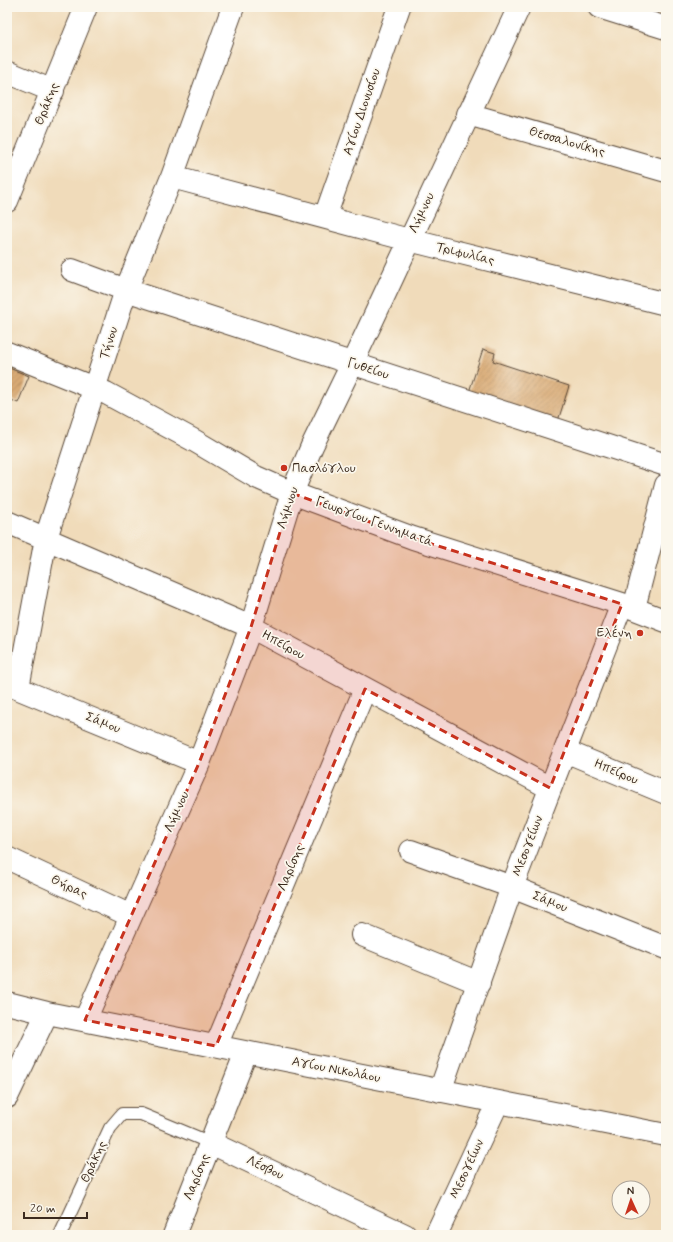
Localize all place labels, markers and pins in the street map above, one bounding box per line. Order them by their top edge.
place label: Πασλόγλου [292,460,356,477]
marker: Πασλόγλου [279,463,289,473]
place label: Ελένη [597,625,632,642]
marker: Ελένη [635,628,645,638]

